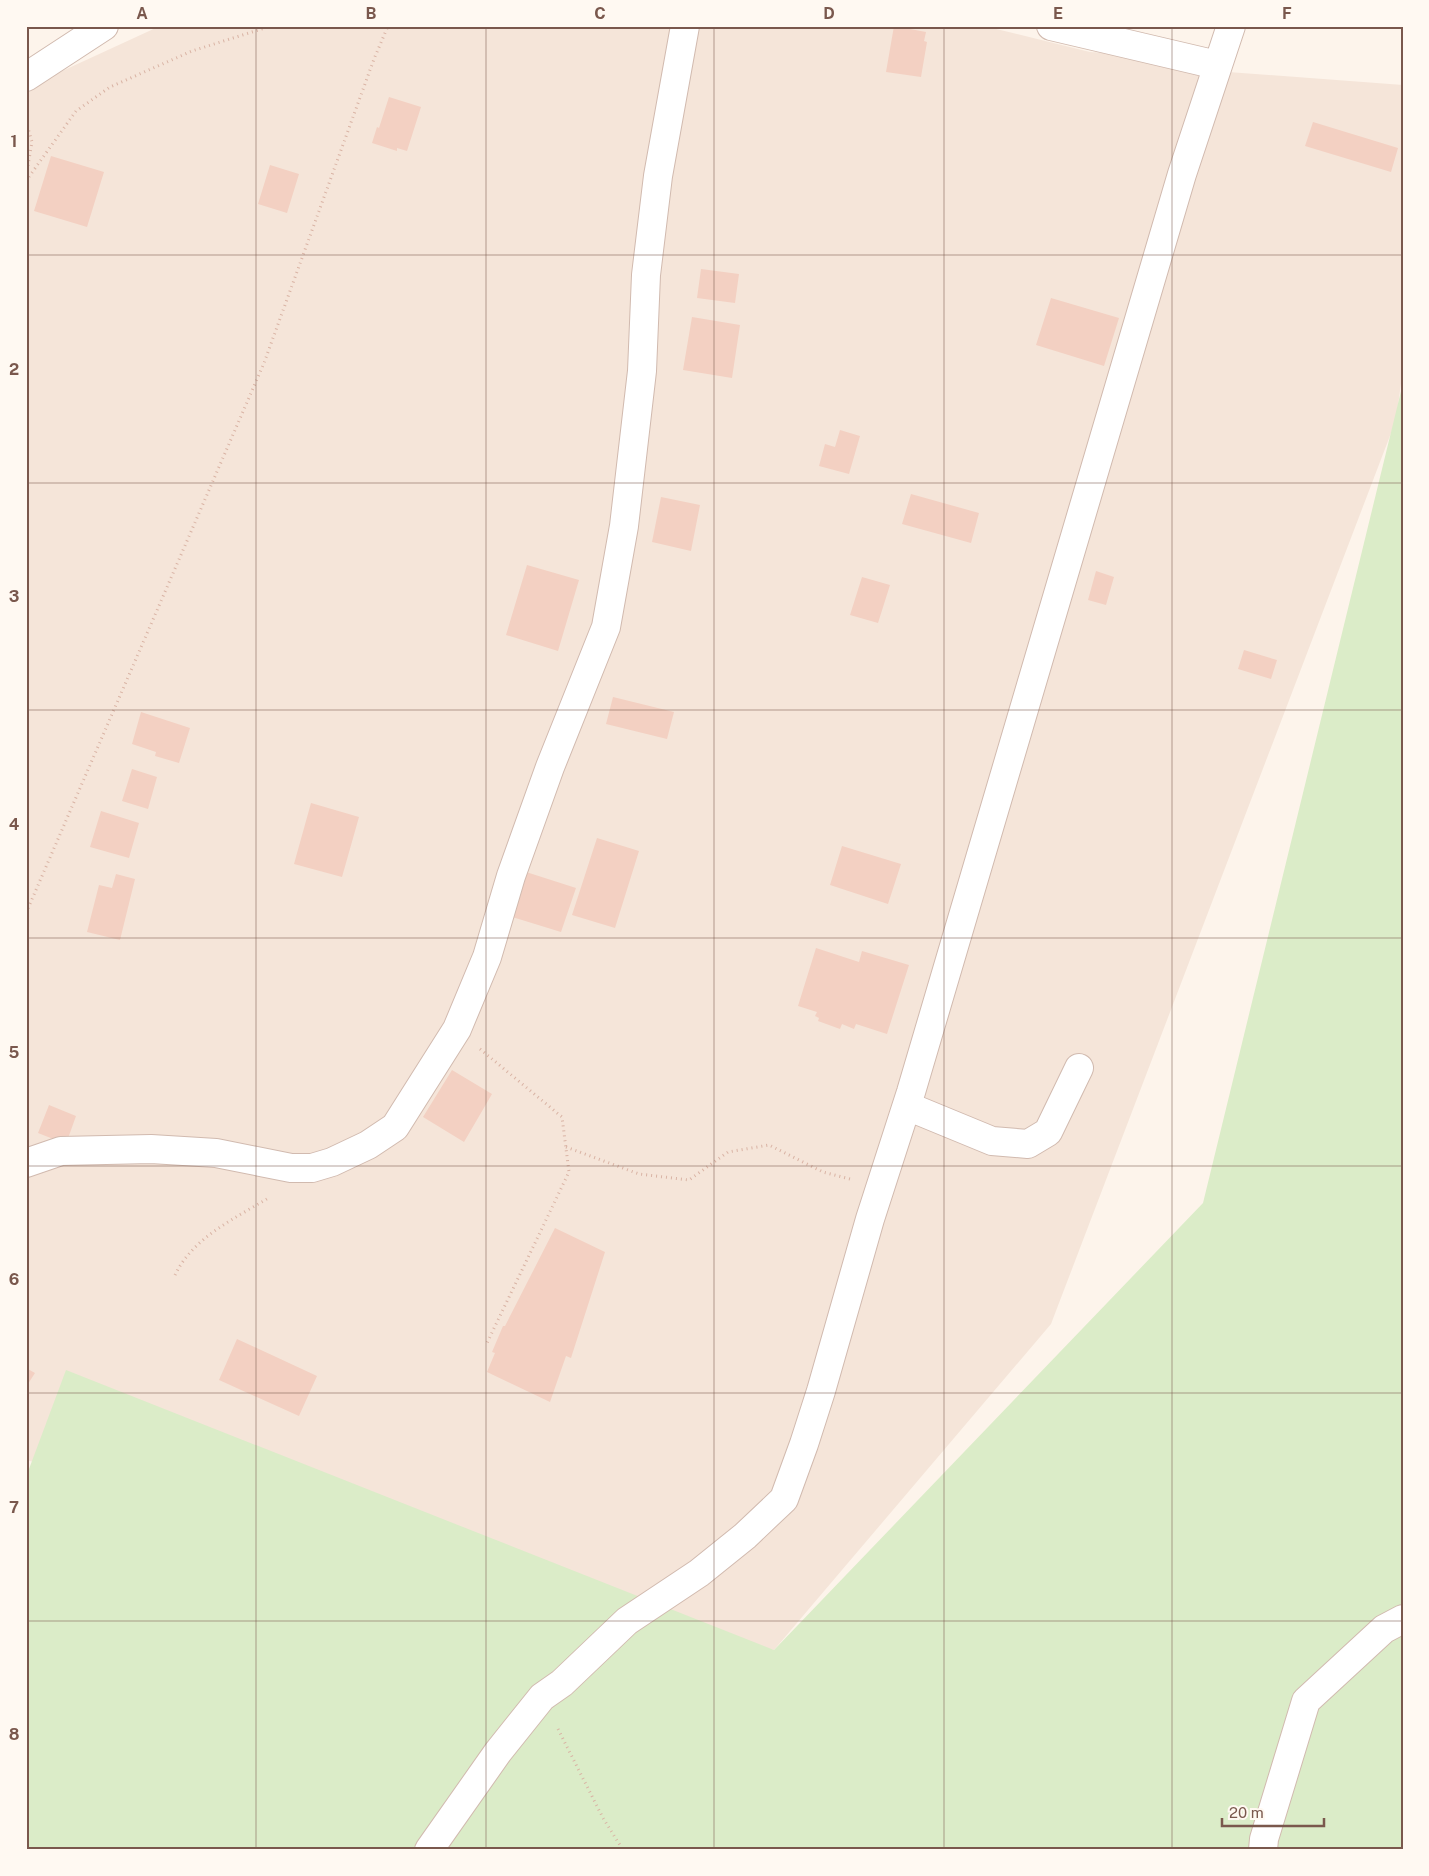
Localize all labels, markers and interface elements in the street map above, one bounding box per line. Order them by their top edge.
text: A [136,4,148,23]
text: B [366,4,377,23]
text: C [594,4,606,23]
text: D [823,4,835,23]
text: E [1053,4,1063,23]
text: F [1282,4,1292,23]
text: 1 [11,132,17,151]
text: 2 [9,360,19,379]
text: 3 [9,587,19,606]
text: 4 [9,815,20,834]
text: 5 [9,1043,20,1062]
text: 6 [9,1270,19,1289]
text: 7 [9,1498,19,1517]
text: 8 [9,1725,20,1744]
scale bar [1222,1796,1324,1828]
text: 20 m [1229,1804,1264,1821]

